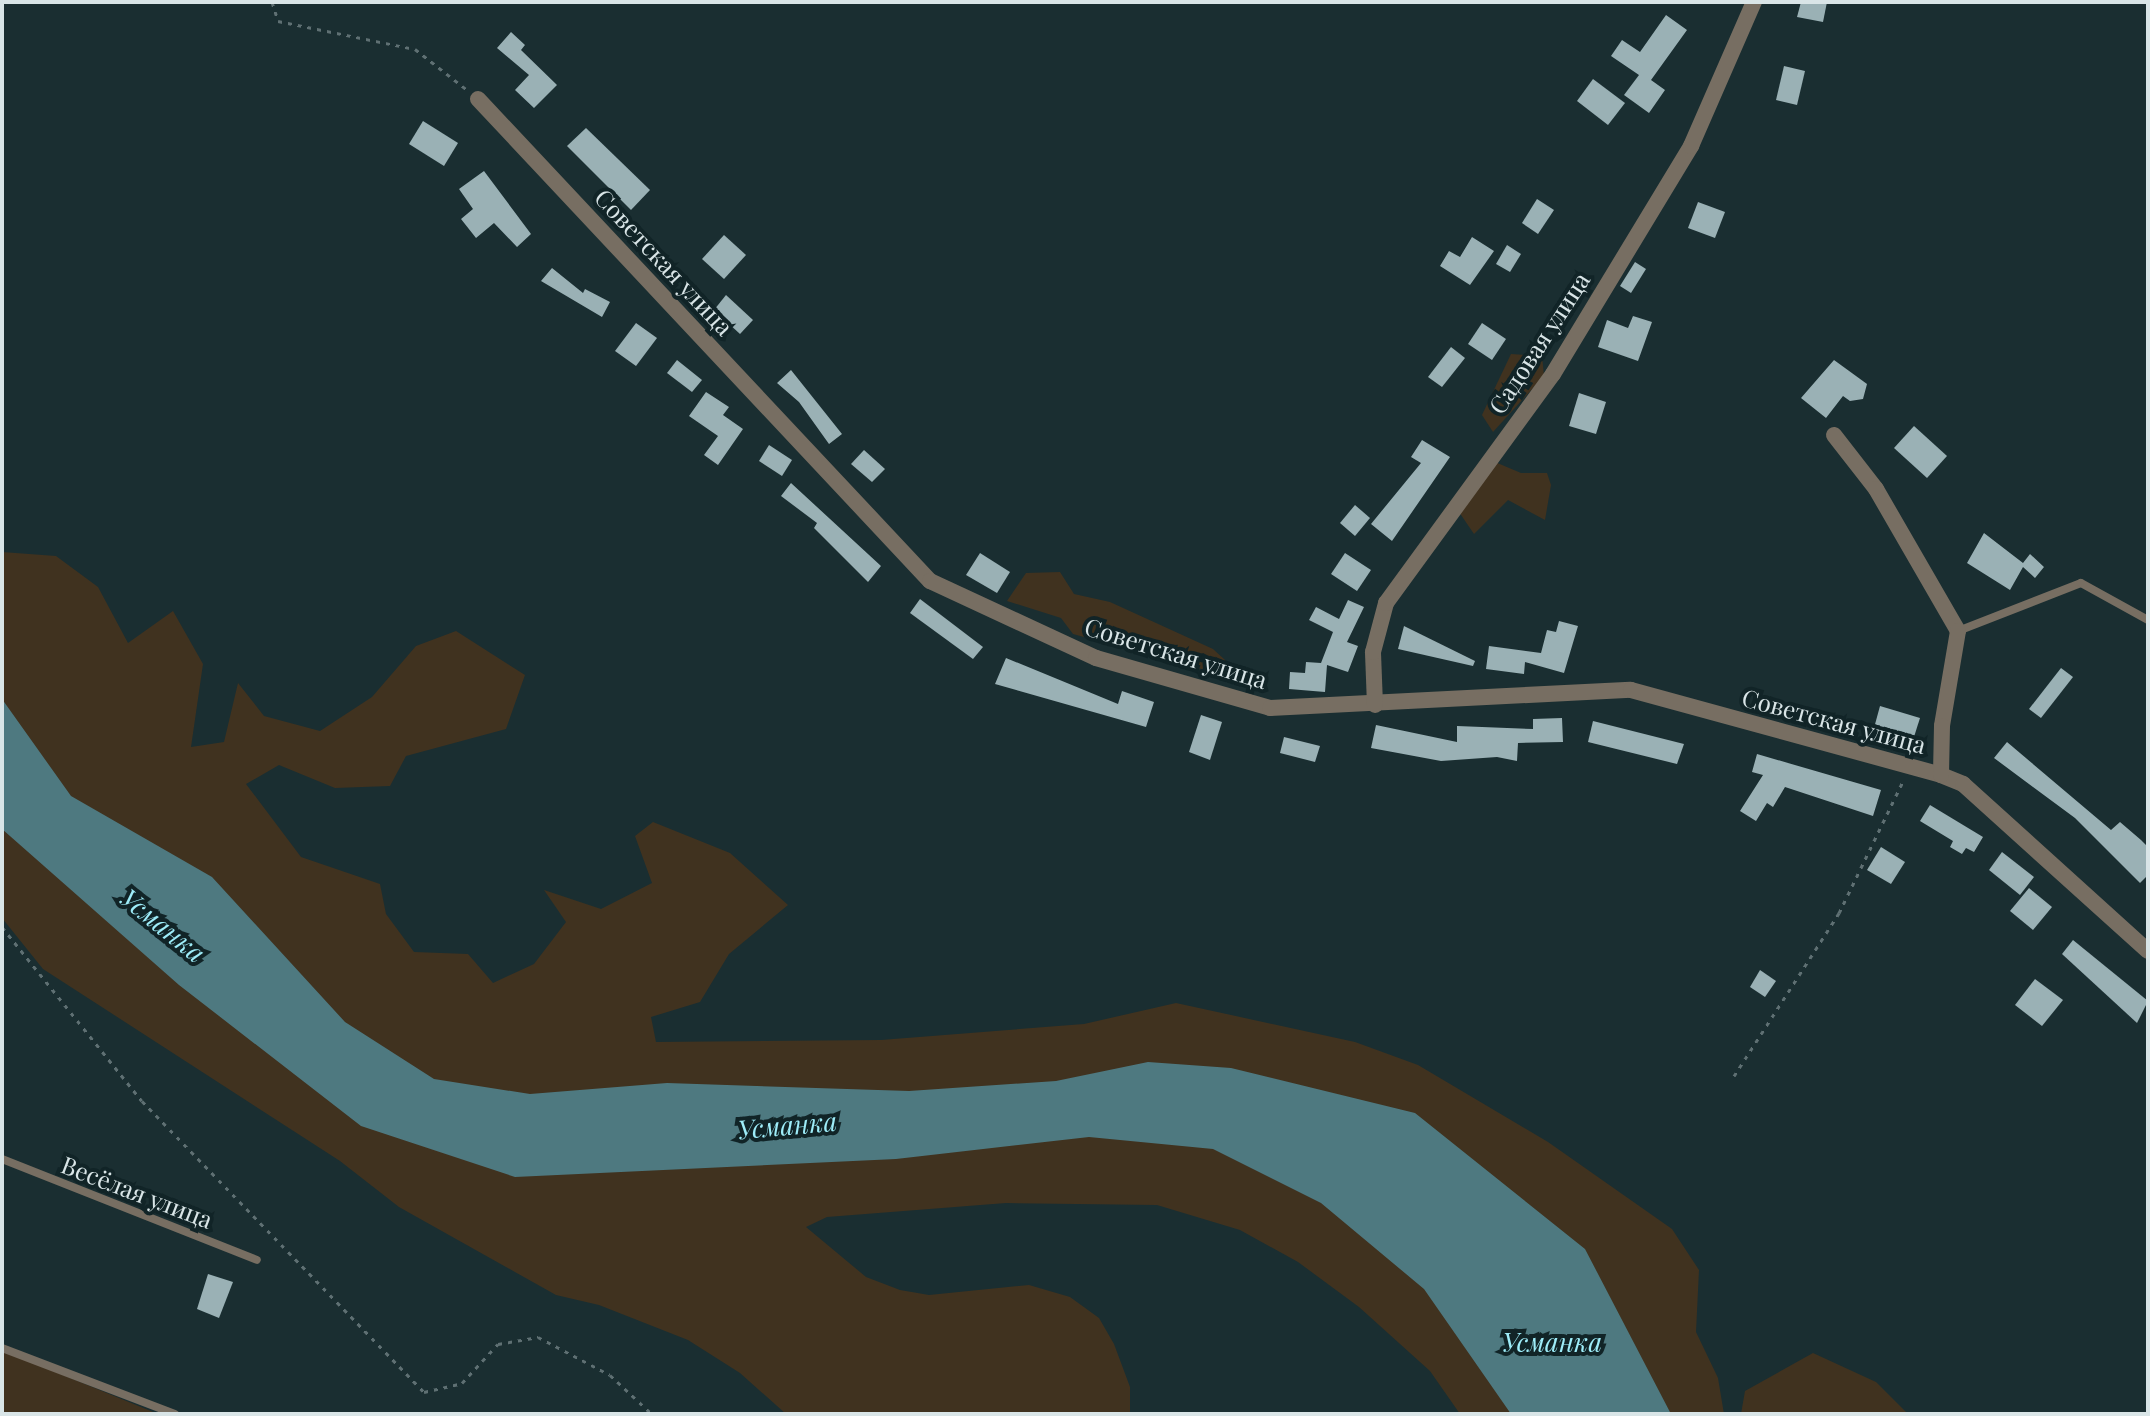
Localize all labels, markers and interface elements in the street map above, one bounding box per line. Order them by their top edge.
street label: Советская улица [589,183,739,341]
street label: Садовая улица [1483,267,1595,419]
street label: Советская улица [1081,612,1271,694]
street label: Советская улица [1739,683,1929,759]
water label: Усманка [114,881,212,969]
water label: Усманка [736,1105,838,1145]
street label: Весёлая улица [57,1150,217,1234]
water label: Усманка [1502,1326,1602,1358]

